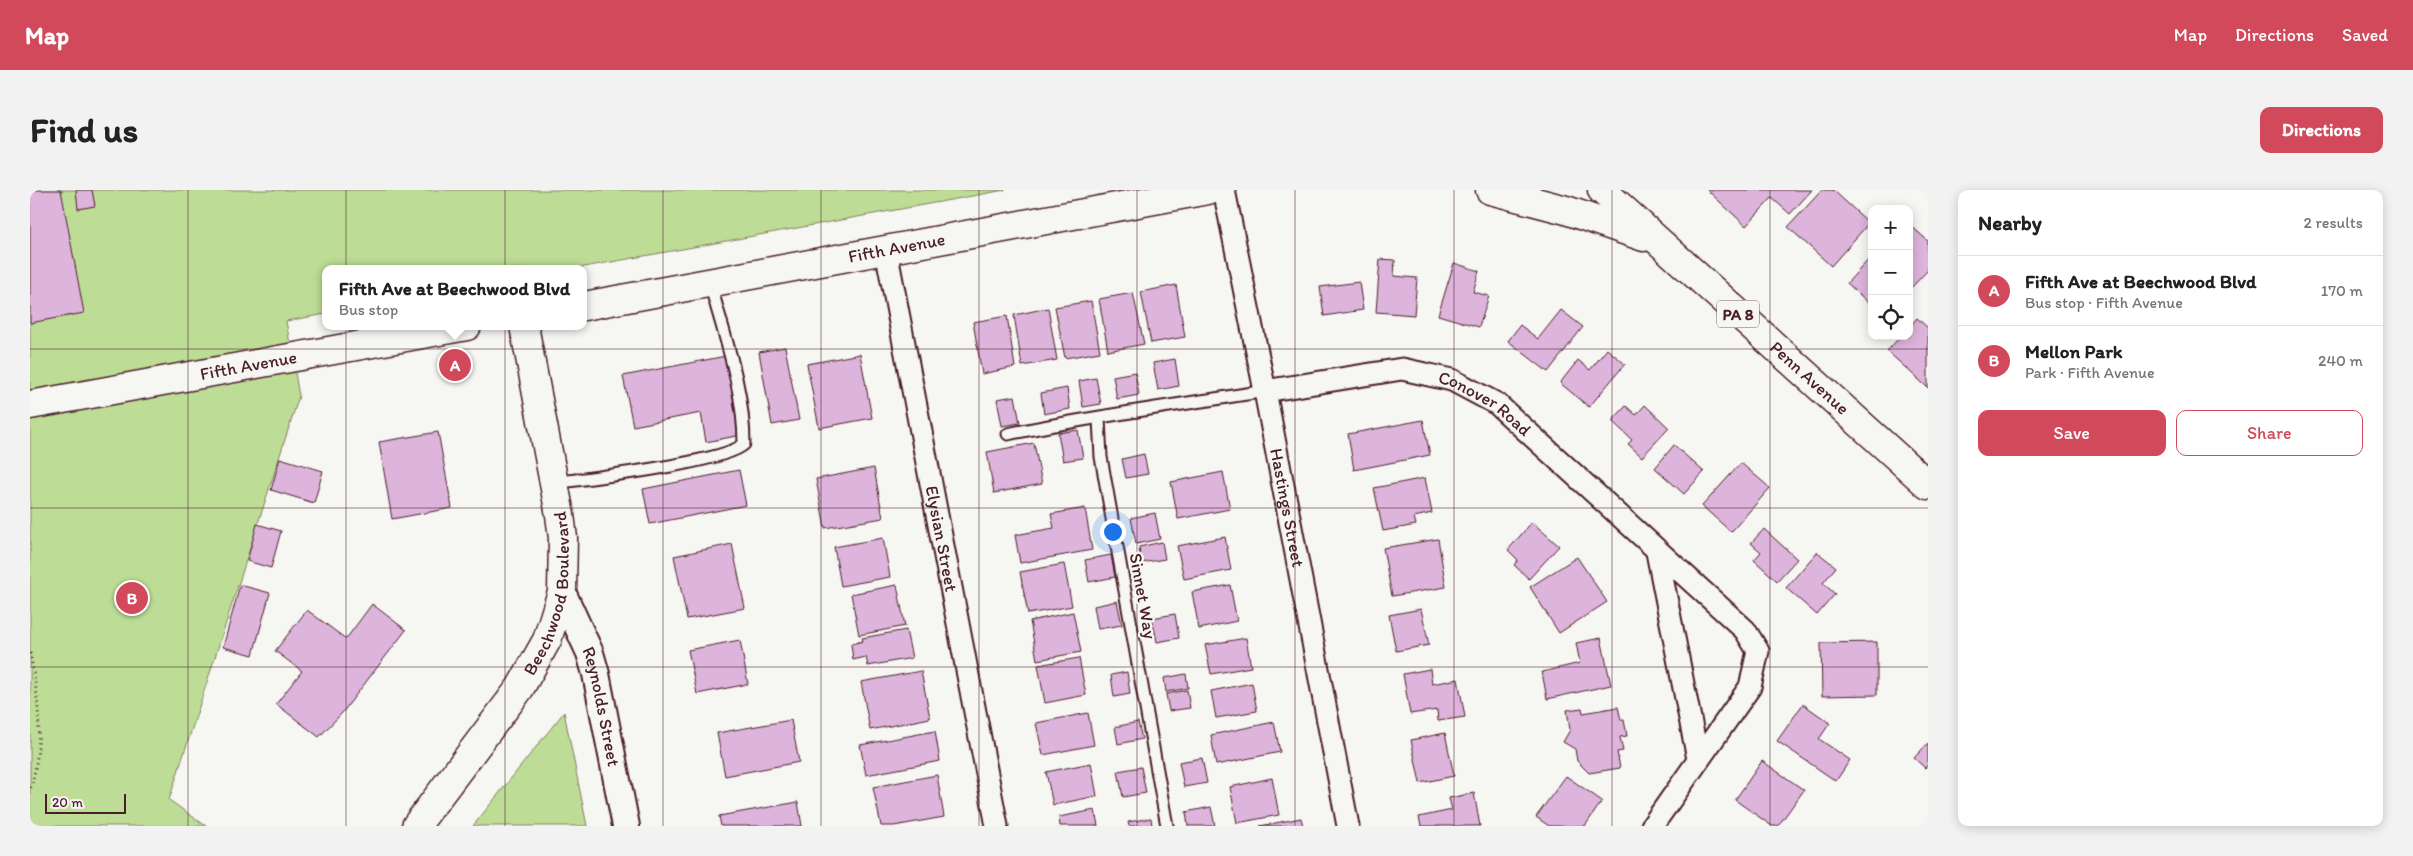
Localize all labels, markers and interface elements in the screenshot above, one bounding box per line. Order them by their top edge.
text: Map [25,21,69,50]
text: Map [2174,24,2207,46]
text: Directions [2235,24,2314,46]
text: Saved [2342,24,2388,46]
button: Directions [2260,107,2383,153]
text: Find us [30,109,138,151]
map controls [1868,205,1913,340]
button: + [1868,205,1913,250]
text: Nearby [1978,210,2042,235]
text: 2 results [2303,213,2363,232]
street label: Fifth Avenue [846,228,947,268]
button: − [1868,250,1913,295]
popup [322,265,587,330]
text: Fifth Ave at Beechwood Blvd [2025,270,2257,293]
text: Fifth Ave at Beechwood Blvd [339,277,570,300]
text: A [1989,281,1999,300]
text: 170 m [2321,281,2363,300]
text: Bus stop · Fifth Avenue [2025,293,2183,312]
button: locate [1868,295,1913,340]
text: Bus stop [339,300,398,319]
road number: PA 8 [1717,300,1759,328]
street label: Penn Avenue [1765,336,1854,419]
text: Mellon Park [2025,340,2122,363]
street label: Fifth Avenue [198,346,299,385]
pin: A [439,346,471,384]
text: B [1989,351,1999,370]
text: 240 m [2318,351,2363,370]
text: Park · Fifth Avenue [2025,363,2155,382]
street label: Conover Road [1436,366,1536,441]
button: Save [1978,410,2166,456]
button: Share [2176,410,2363,456]
street label: Hastings Street [1265,446,1309,569]
street label: Elysian Street [921,484,963,594]
street label: Beechwood Boulevard [518,510,574,679]
your location [1100,519,1126,545]
street label: Sinnet Way [1125,551,1161,641]
pin: B [116,579,148,617]
street label: Reynolds Street [578,643,625,768]
scale bar [45,791,126,814]
text: 20 m [52,794,83,811]

